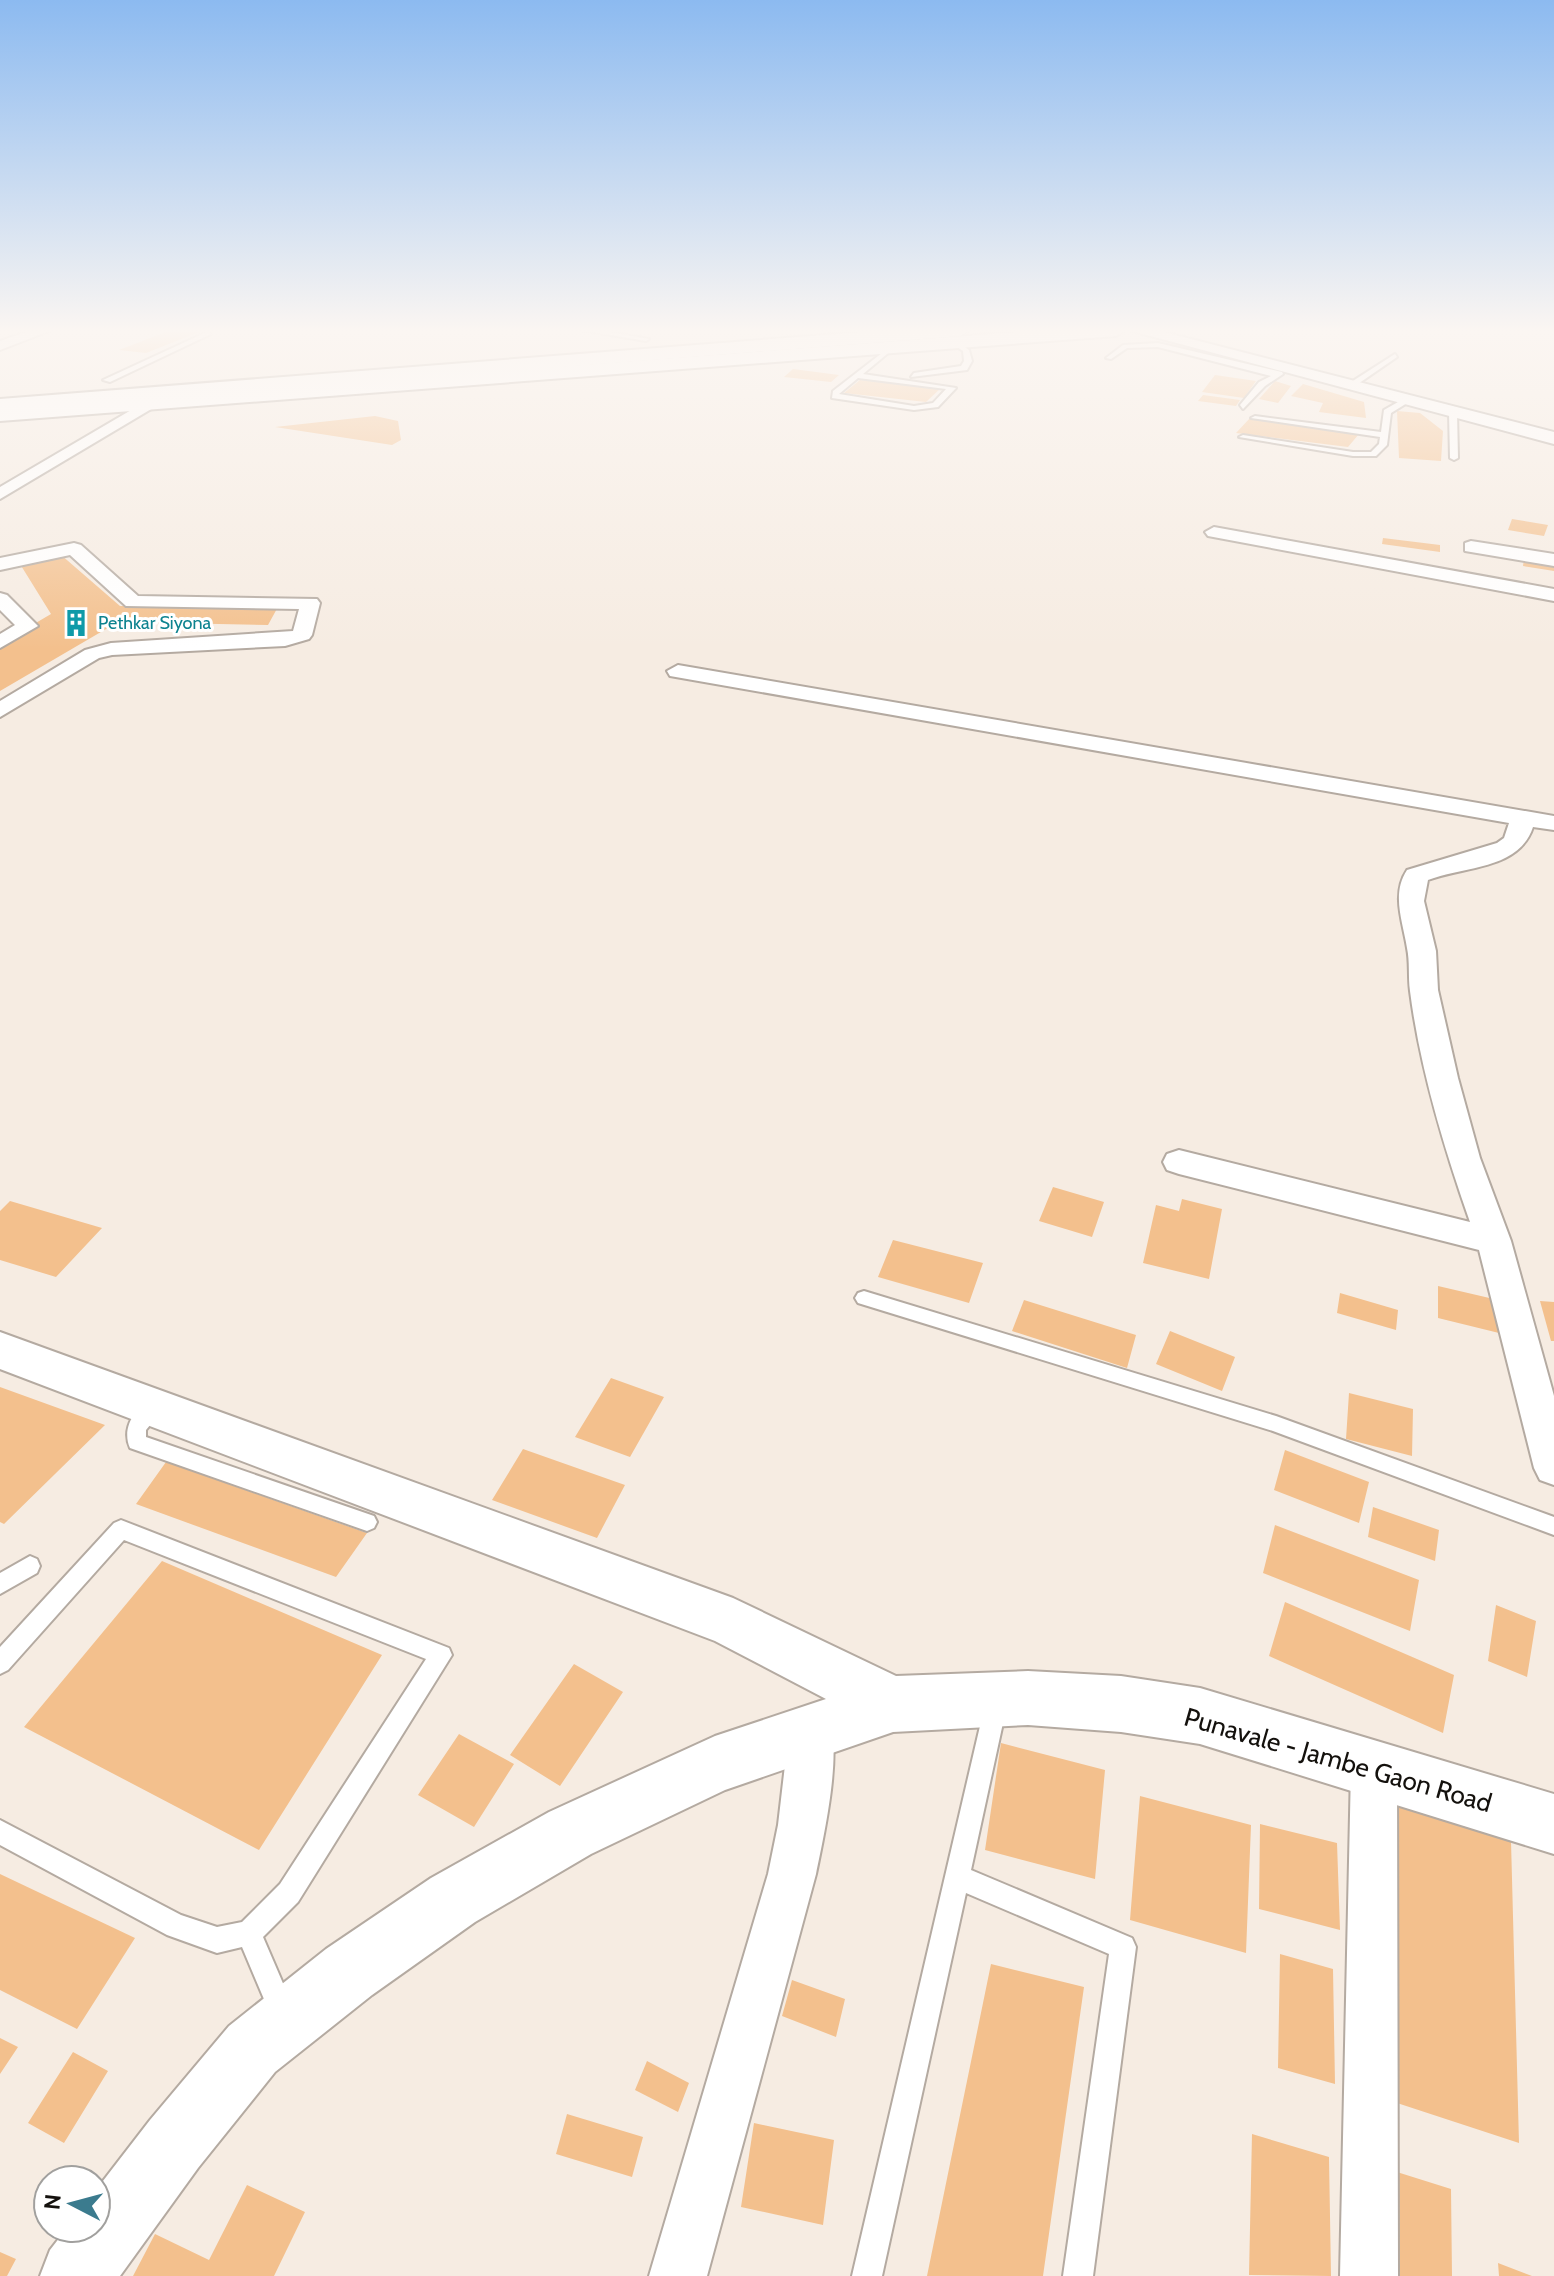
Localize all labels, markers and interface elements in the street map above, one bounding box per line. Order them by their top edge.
building icon: Pethkar Siyona [61,608,91,638]
place label: Pethkar Siyona [98,612,212,634]
street label: Punavale - Jambe Gaon Road [1181,1701,1495,1819]
north arrow [32,2164,112,2244]
text: N [38,2193,67,2211]

